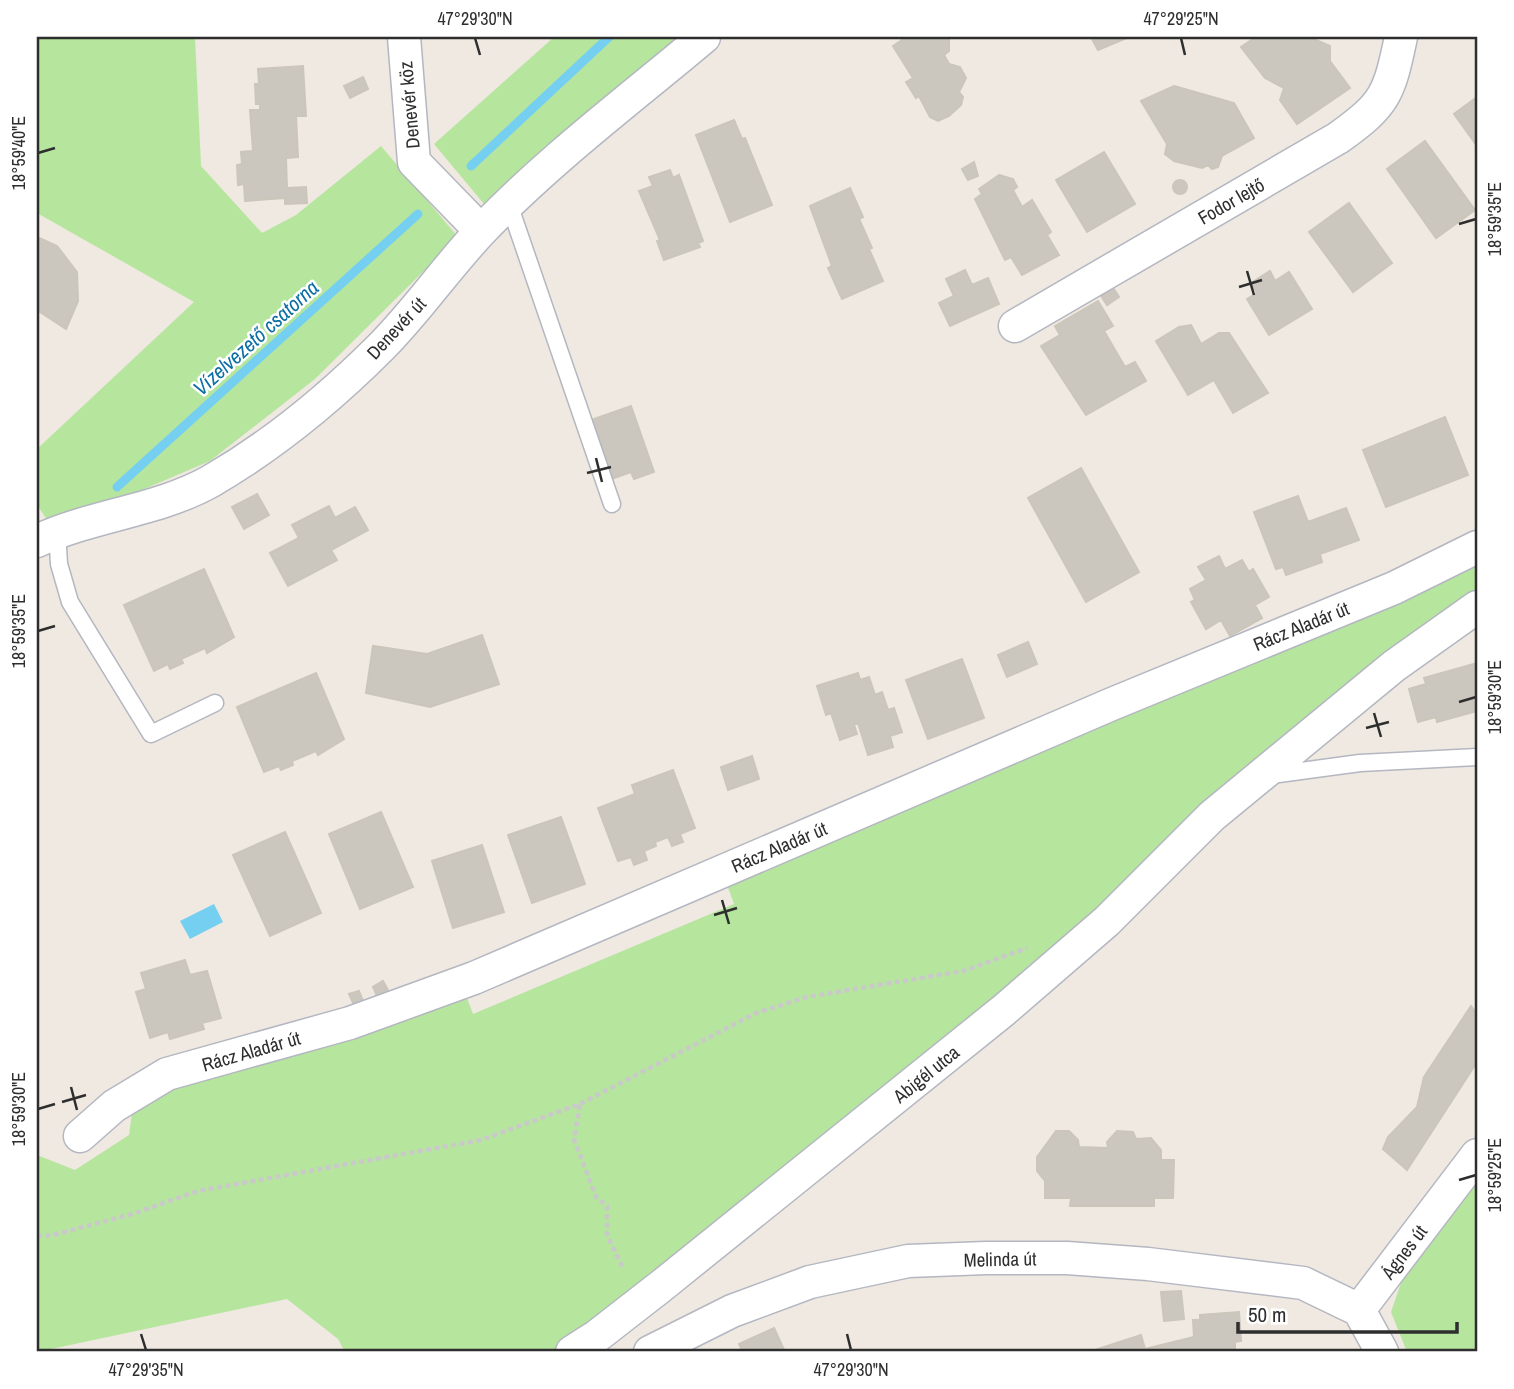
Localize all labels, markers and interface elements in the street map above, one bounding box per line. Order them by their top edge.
text: 47°29'30"N [437,6,513,31]
text: 47°29'25"N [1143,6,1219,31]
street label: Denevér köz [392,60,426,150]
text: 18°59'40"E [6,116,31,190]
street label: Fodor lejtő [1193,172,1269,230]
text: 18°59'35"E [1482,182,1507,256]
water label: Vízelvezető csatorna [187,273,325,402]
street label: Denevér út [361,291,432,365]
text: 18°59'35"E [6,594,31,668]
street label: Rácz Aladár út [1249,595,1353,657]
text: 18°59'30"E [1482,660,1507,734]
street label: Rácz Aladár út [727,815,831,879]
street label: Rácz Aladár út [199,1024,304,1077]
street label: Abigél utca [887,1039,965,1109]
text: 18°59'30"E [6,1072,31,1146]
text: 18°59'25"E [1482,1138,1507,1212]
street label: Ágnes út [1375,1219,1433,1285]
street label: Melinda út [963,1245,1037,1273]
scale bar [1238,1291,1456,1335]
text: 50 m [1248,1300,1286,1329]
text: 47°29'35"N [108,1357,184,1382]
text: 47°29'30"N [813,1357,889,1382]

